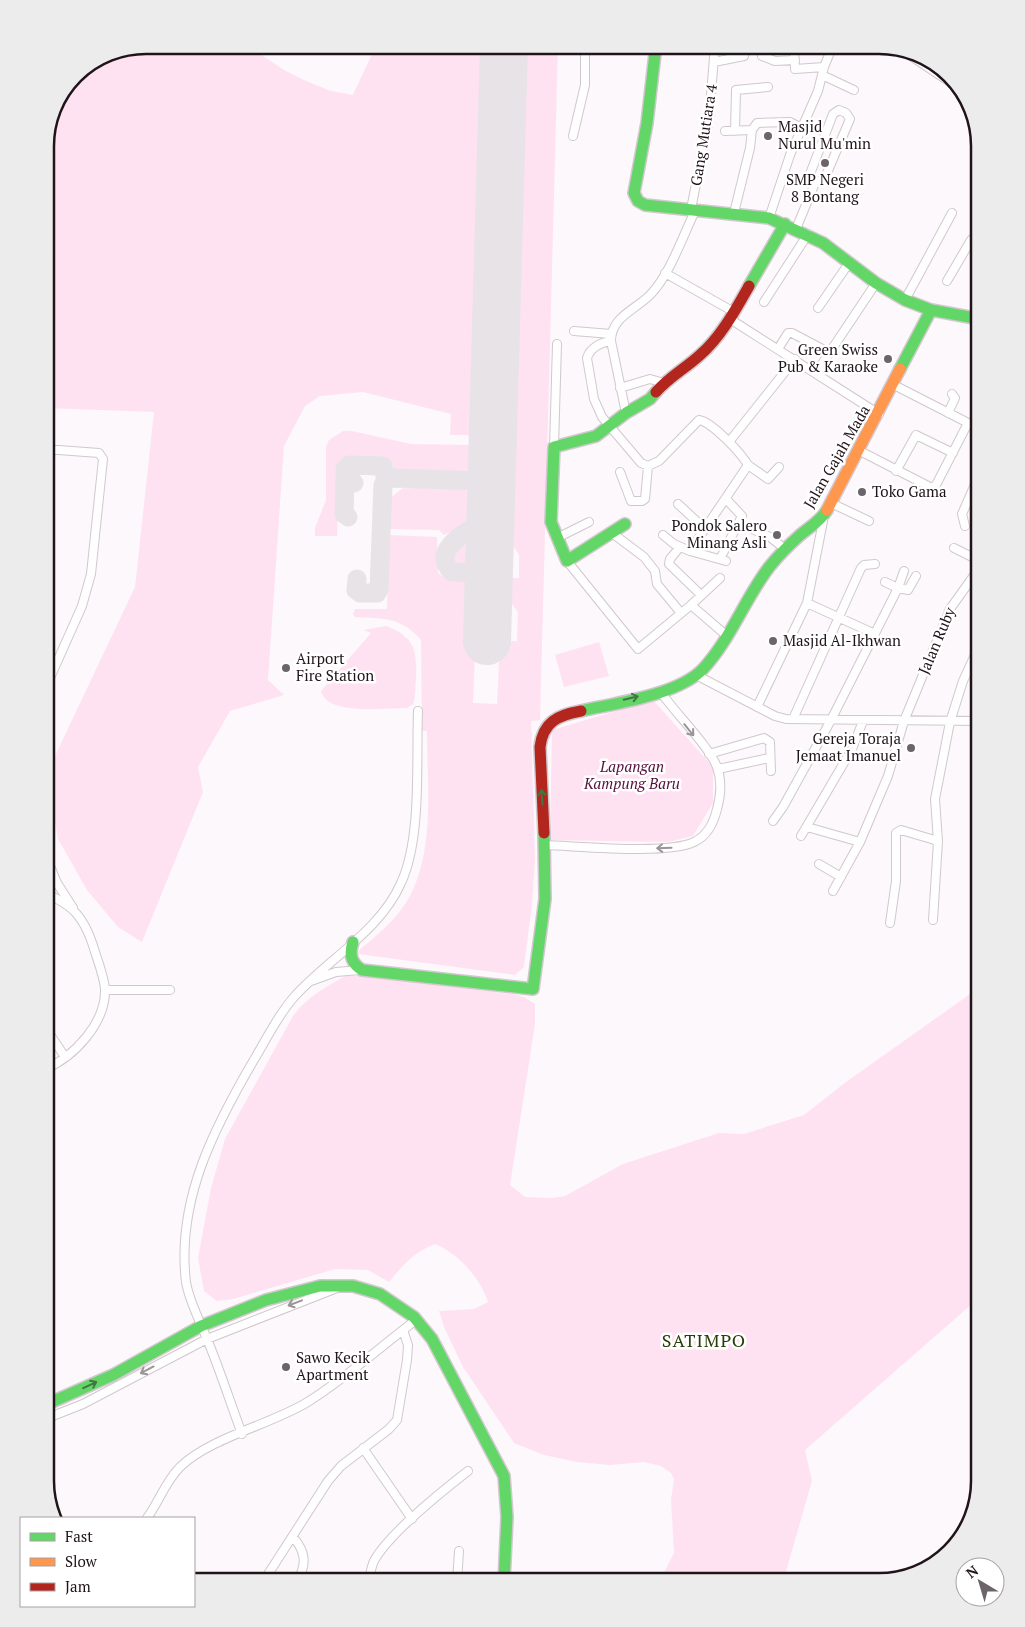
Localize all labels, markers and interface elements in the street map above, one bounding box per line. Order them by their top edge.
street label: Gang Mutiara 4 [685,83,721,187]
place label: Masjid Nurul Mu'min [778,116,871,153]
marker: Masjid Nurul Mu'min [762,130,774,142]
marker: SMP Negeri 8 Bontang [819,157,831,169]
place label: SMP Negeri 8 Bontang [786,169,864,206]
place label: Green Swiss Pub & Karaoke [778,339,878,376]
marker: Green Swiss Pub & Karaoke [882,353,894,365]
street label: Jalan Gajah Mada [798,401,874,512]
place label: Toko Gama [872,481,947,501]
marker: Toko Gama [856,486,868,498]
place label: Pondok Salero Minang Asli [672,515,767,552]
marker: Pondok Salero Minang Asli [771,529,783,541]
street label: Jalan Ruby [913,604,959,677]
place label: Masjid Al-Ikhwan [783,630,901,650]
marker: Masjid Al-Ikhwan [767,635,779,647]
place label: Airport Fire Station [296,648,374,685]
marker: Airport Fire Station [280,662,292,674]
one-way arrow [622,693,638,702]
one-way arrow [684,723,695,736]
place label: Gereja Toraja Jemaat Imanuel [796,728,901,765]
marker: Gereja Toraja Jemaat Imanuel [905,742,917,754]
park label: Lapangan Kampung Baru [583,756,680,793]
one-way arrow [538,789,547,805]
one-way arrow [656,843,672,853]
one-way arrow [288,1299,303,1308]
district label: SATIMPO [662,1328,746,1352]
place label: Sawo Kecik Apartment [296,1347,370,1384]
marker: Sawo Kecik Apartment [280,1361,292,1373]
one-way arrow [140,1366,155,1375]
one-way arrow [82,1380,97,1390]
legend [20,1517,195,1607]
text: Fast [65,1526,93,1546]
text: Slow [65,1551,98,1571]
north arrow [955,1557,1005,1607]
text: N [962,1560,982,1582]
text: Jam [65,1576,91,1596]

